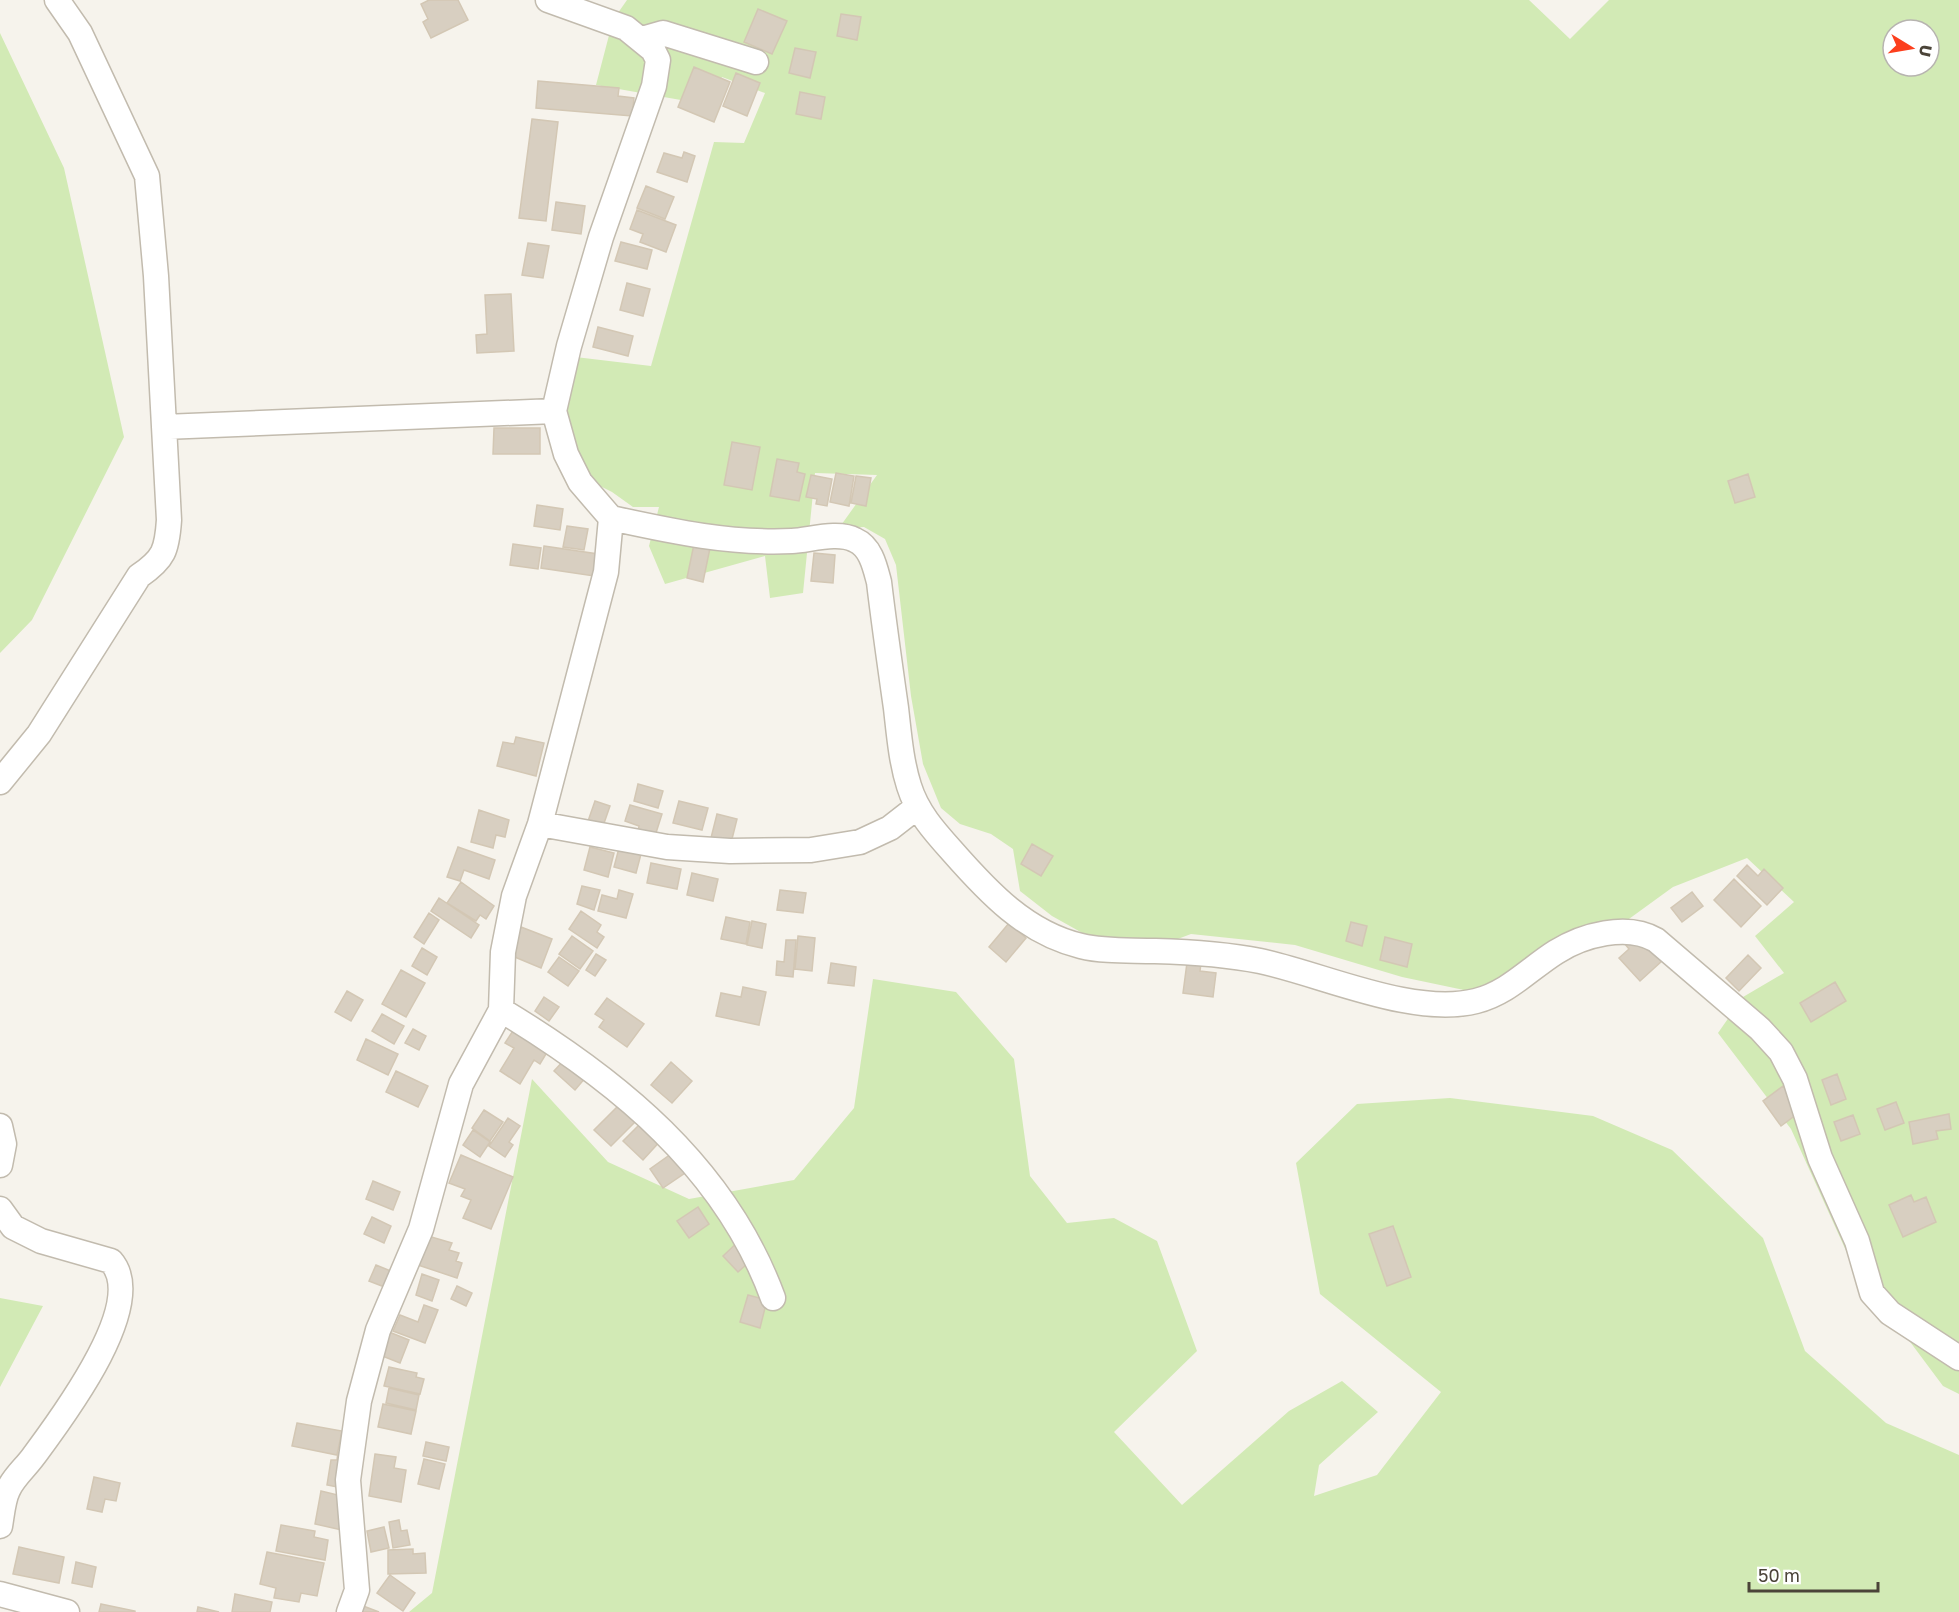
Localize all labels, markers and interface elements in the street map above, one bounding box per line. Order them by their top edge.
north arrow [1881,18,1941,78]
text: U [1915,43,1937,59]
scale bar [1749,1555,1878,1593]
text: 50 m [1758,1564,1800,1586]

